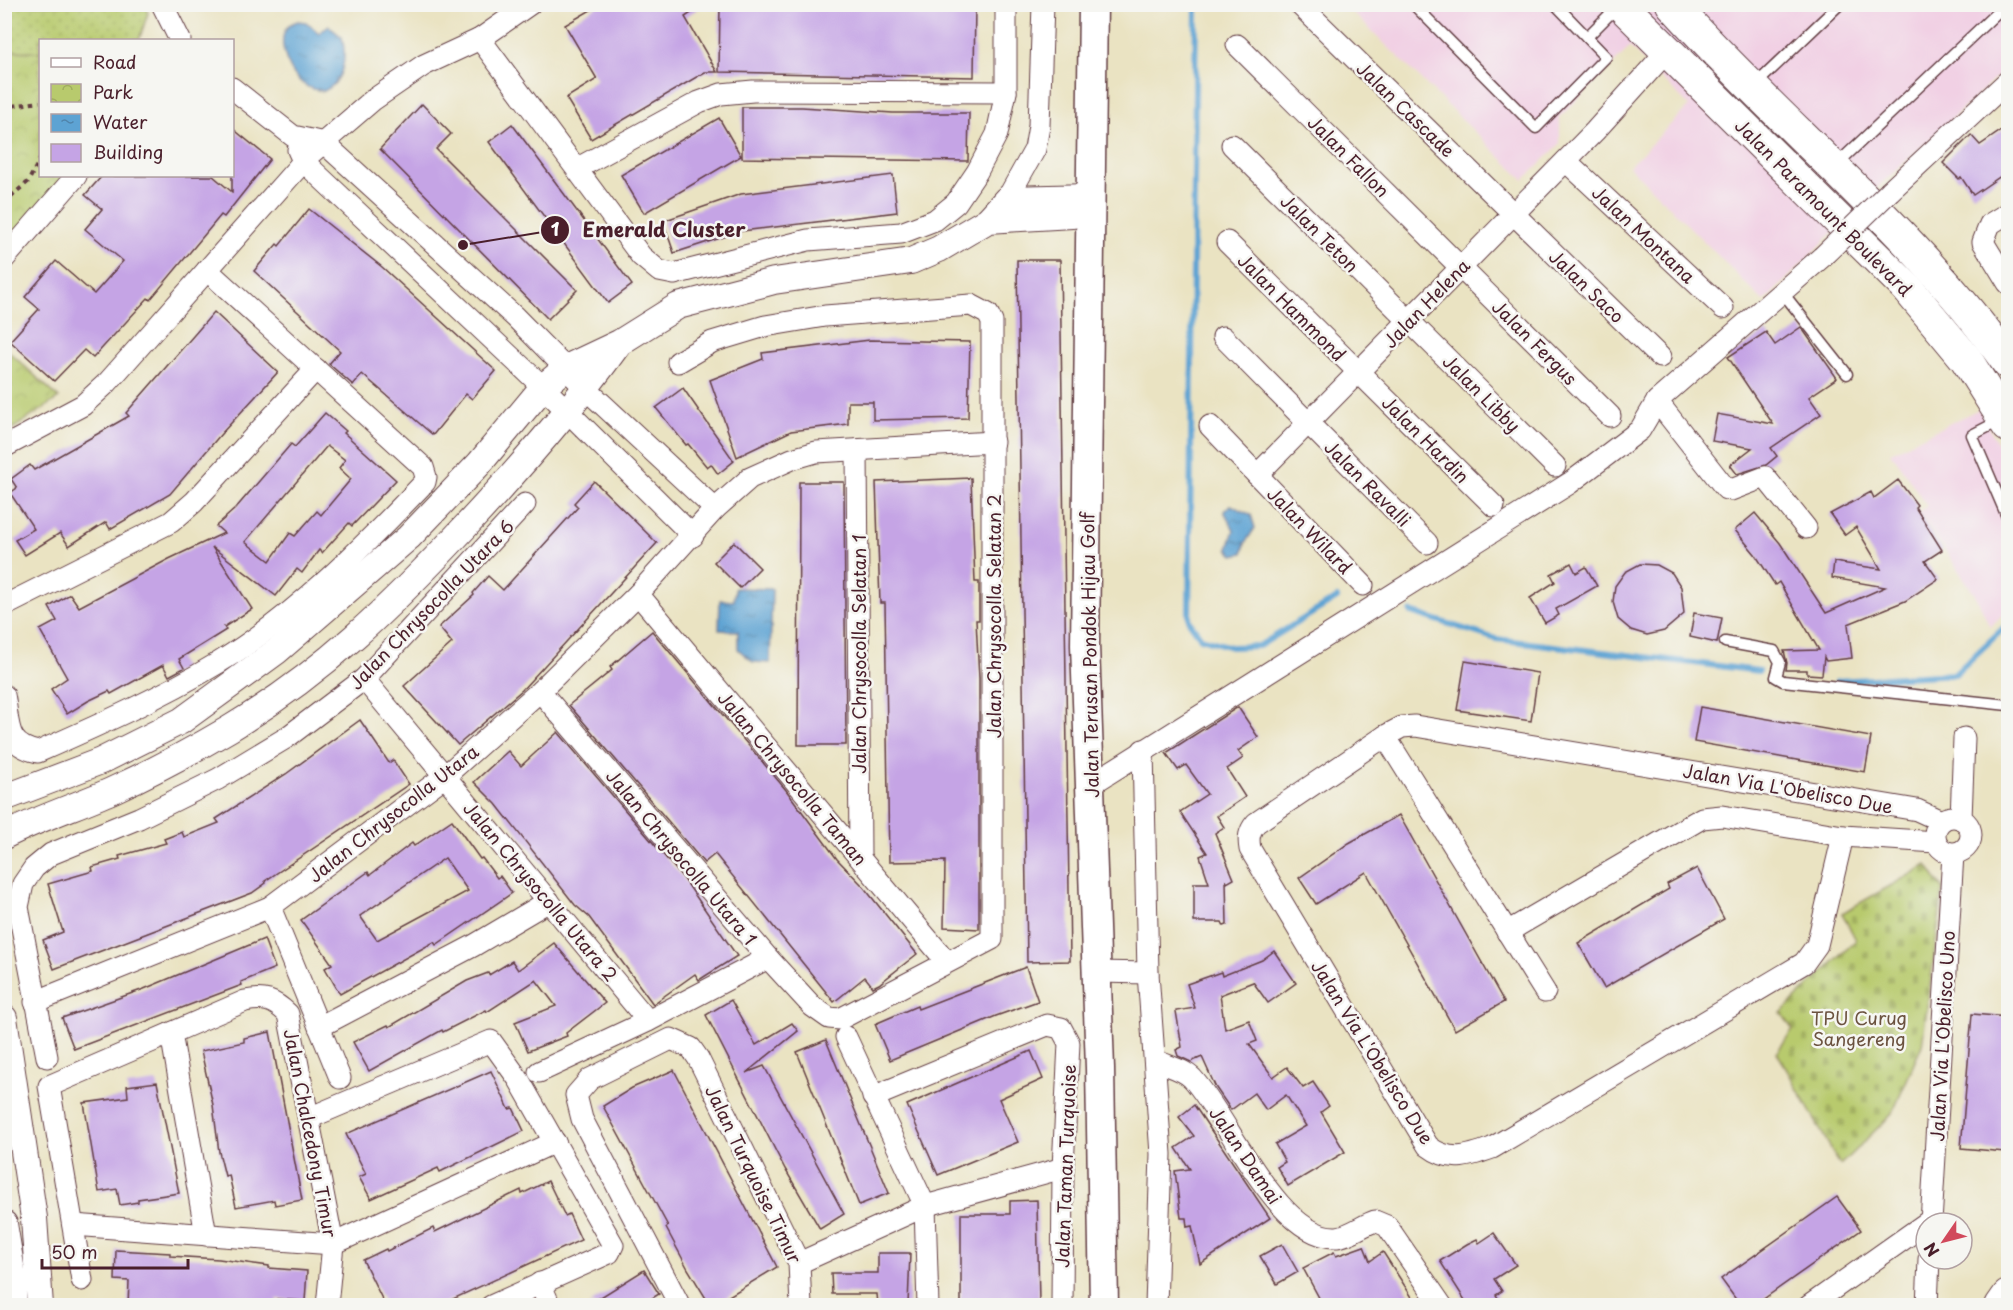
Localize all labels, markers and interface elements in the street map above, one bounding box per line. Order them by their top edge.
legend [39,39,234,177]
text: Road [93,48,137,75]
street label: Jalan Cascade [1351,55,1461,163]
text: Park [93,78,133,105]
text: Water [93,108,148,135]
street label: Jalan Fallon [1302,109,1396,203]
street label: Jalan Paramount Boulevard [1729,112,1919,302]
text: Building [93,138,163,165]
street label: Jalan Montana [1586,179,1702,290]
street label: Jalan Teton [1275,188,1365,278]
callout: Emerald Cluster [540,211,758,249]
text: Emerald Cluster [582,214,746,244]
text: 1 [551,215,560,242]
street label: Jalan Saco [1543,243,1631,329]
street label: Jalan Hammond [1232,247,1352,367]
street label: Jalan Helena [1376,252,1476,354]
street label: Jalan Fergus [1486,293,1584,391]
street label: Jalan Libby [1437,348,1527,438]
street label: Jalan Hardin [1376,389,1476,489]
street label: Jalan Ravalli [1319,434,1417,532]
street label: Jalan Wilard [1261,480,1359,580]
street label: Jalan Chrysocolla Selatan 2 [980,494,1007,738]
street label: Jalan Terusan Pondok Hijau Golf [1073,510,1105,798]
street label: Jalan Chrysocolla Utara 6 [342,513,520,695]
street label: Jalan Chrysocolla Selatan 1 [845,534,872,774]
street label: Jalan Chrysocolla Taman [712,685,874,871]
street label: Jalan Chrysocolla Utara [302,737,485,888]
street label: Jalan Via L'Obelisco Due [1681,756,1895,820]
street label: Jalan Chrysocolla Utara 1 [600,763,764,951]
street label: Jalan Chrysocolla Utara 2 [458,795,624,987]
street label: Jalan Via L'Obelisco Uno [1923,930,1961,1142]
street label: Jalan Via L'Obelisco Due [1305,955,1441,1149]
park label: TPU Curug Sangereng [1811,1004,1907,1052]
street label: Jalan Chalcedony Timur [278,1026,345,1240]
street label: Jalan Taman Turquoise [1048,1064,1082,1268]
street label: Jalan Turquoise Timur [699,1080,809,1268]
street label: Jalan Damai [1203,1101,1289,1209]
north arrow [1914,1211,1974,1271]
scale bar [42,1232,188,1270]
text: 50 m [51,1238,98,1265]
text: N [1917,1238,1944,1262]

